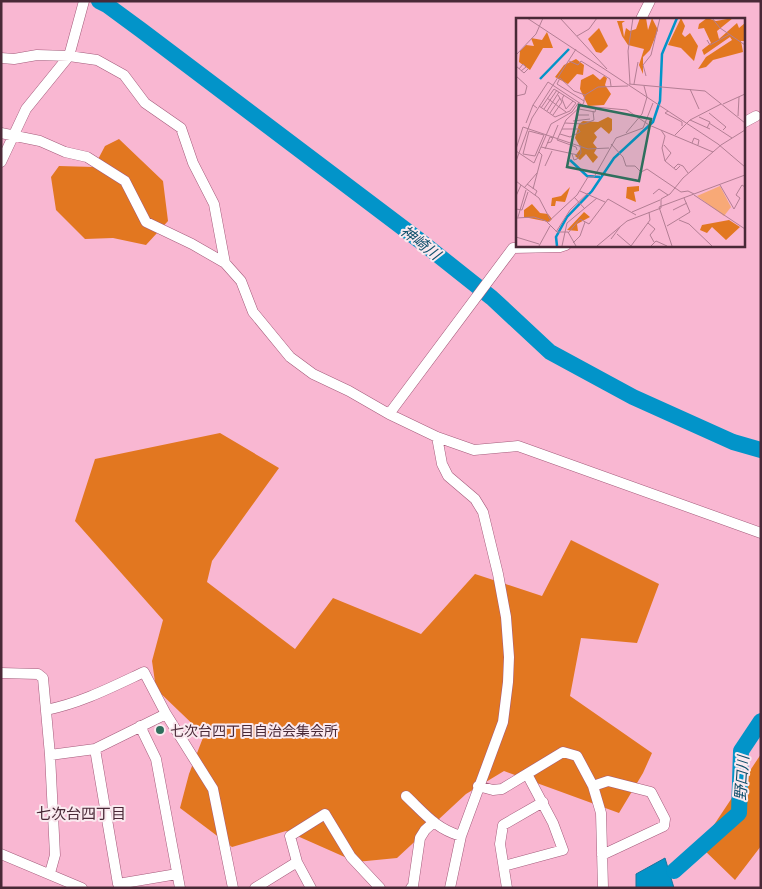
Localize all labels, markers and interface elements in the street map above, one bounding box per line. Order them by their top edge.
inset map [516,18,744,246]
water label: 神崎川 [397,220,446,265]
place label: 七次台四丁目自治会集会所 [170,721,338,740]
marker: 七次台四丁目自治会集会所 [154,724,166,736]
water label: 野口川 [729,753,753,801]
district label: 七次台四丁目 [36,803,126,823]

